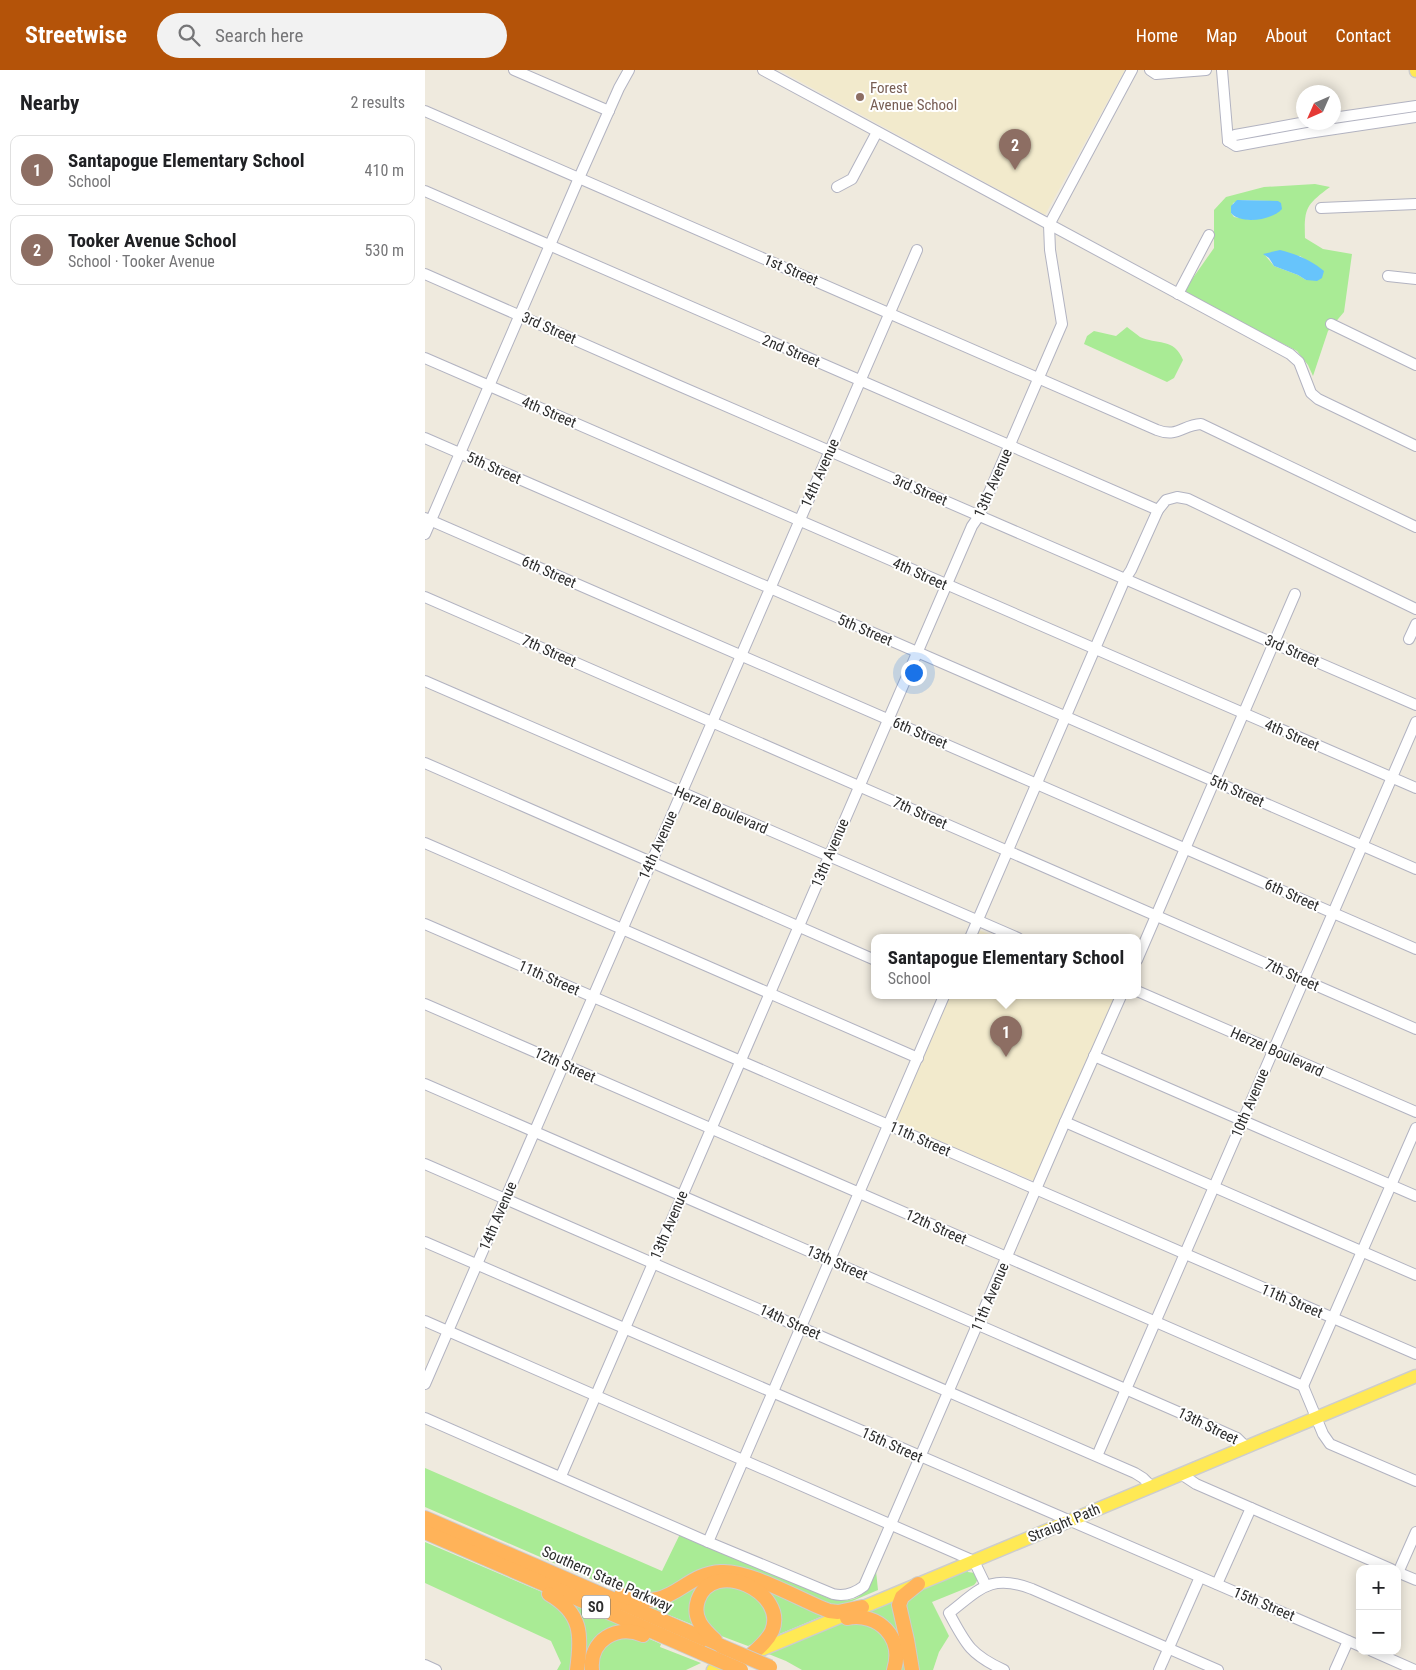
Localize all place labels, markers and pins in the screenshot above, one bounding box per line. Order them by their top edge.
place label: Forest Avenue School [870,79,957,114]
marker: Forest Avenue School [854,91,866,103]
pin: 2 [999,129,1031,170]
pin: 1 [990,1016,1022,1057]

